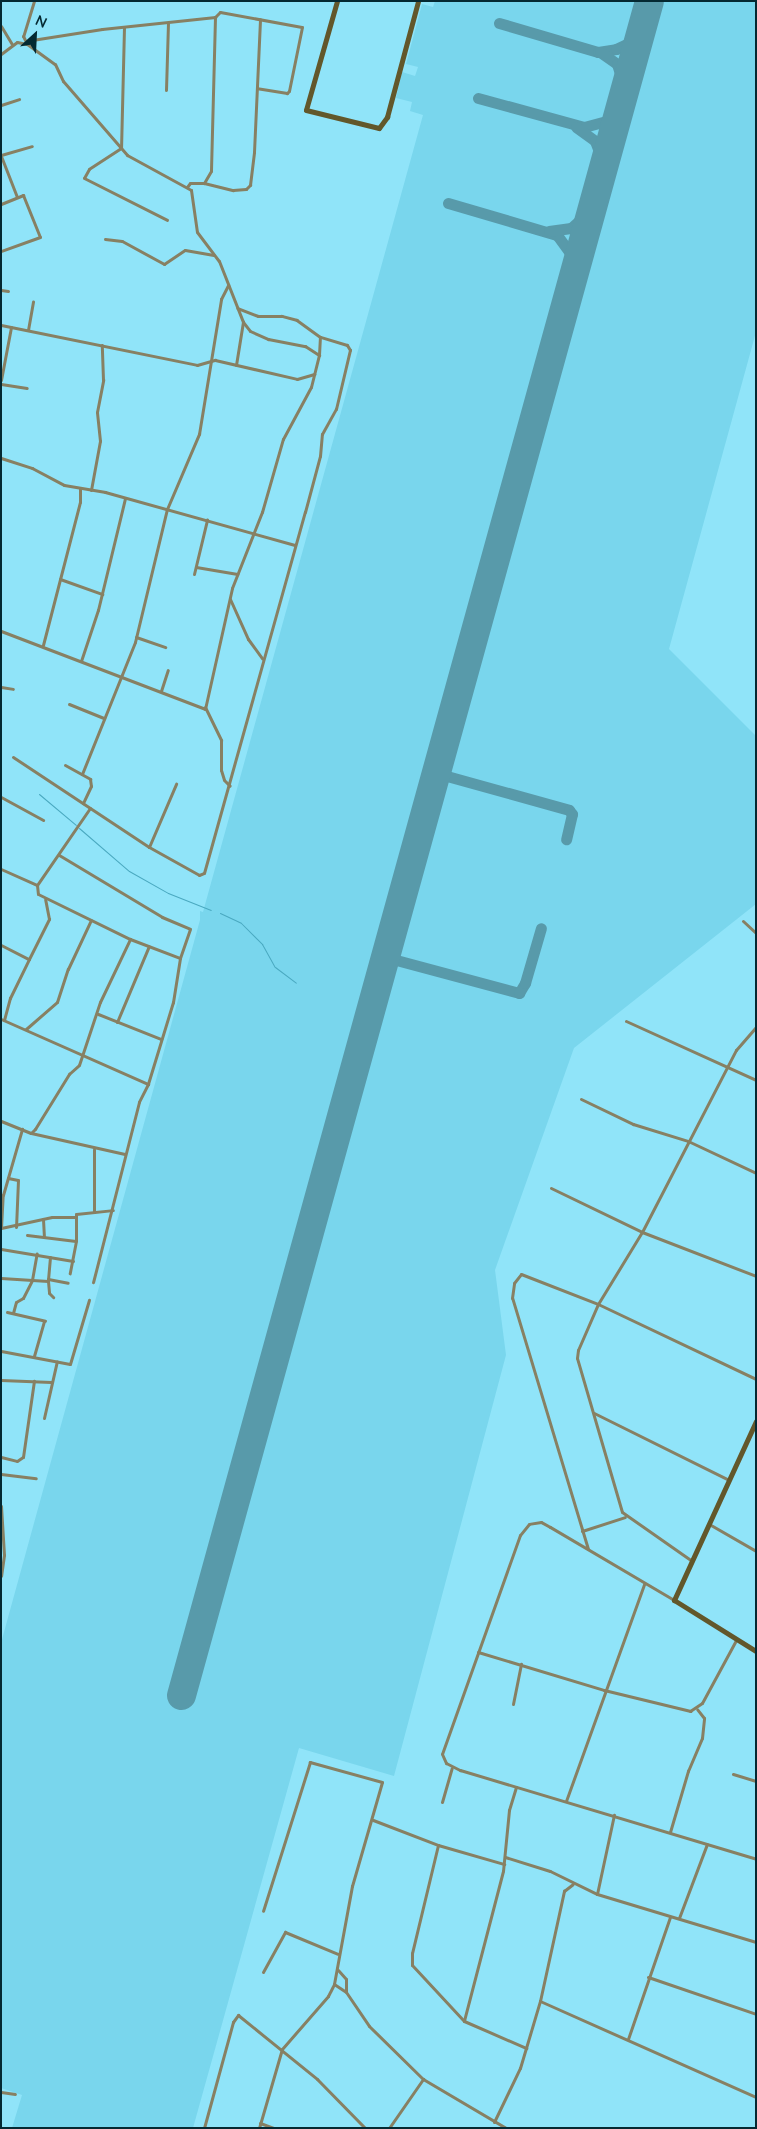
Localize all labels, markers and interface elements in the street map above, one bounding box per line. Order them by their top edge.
north arrow [10,10,60,60]
text: N [33,11,50,31]

